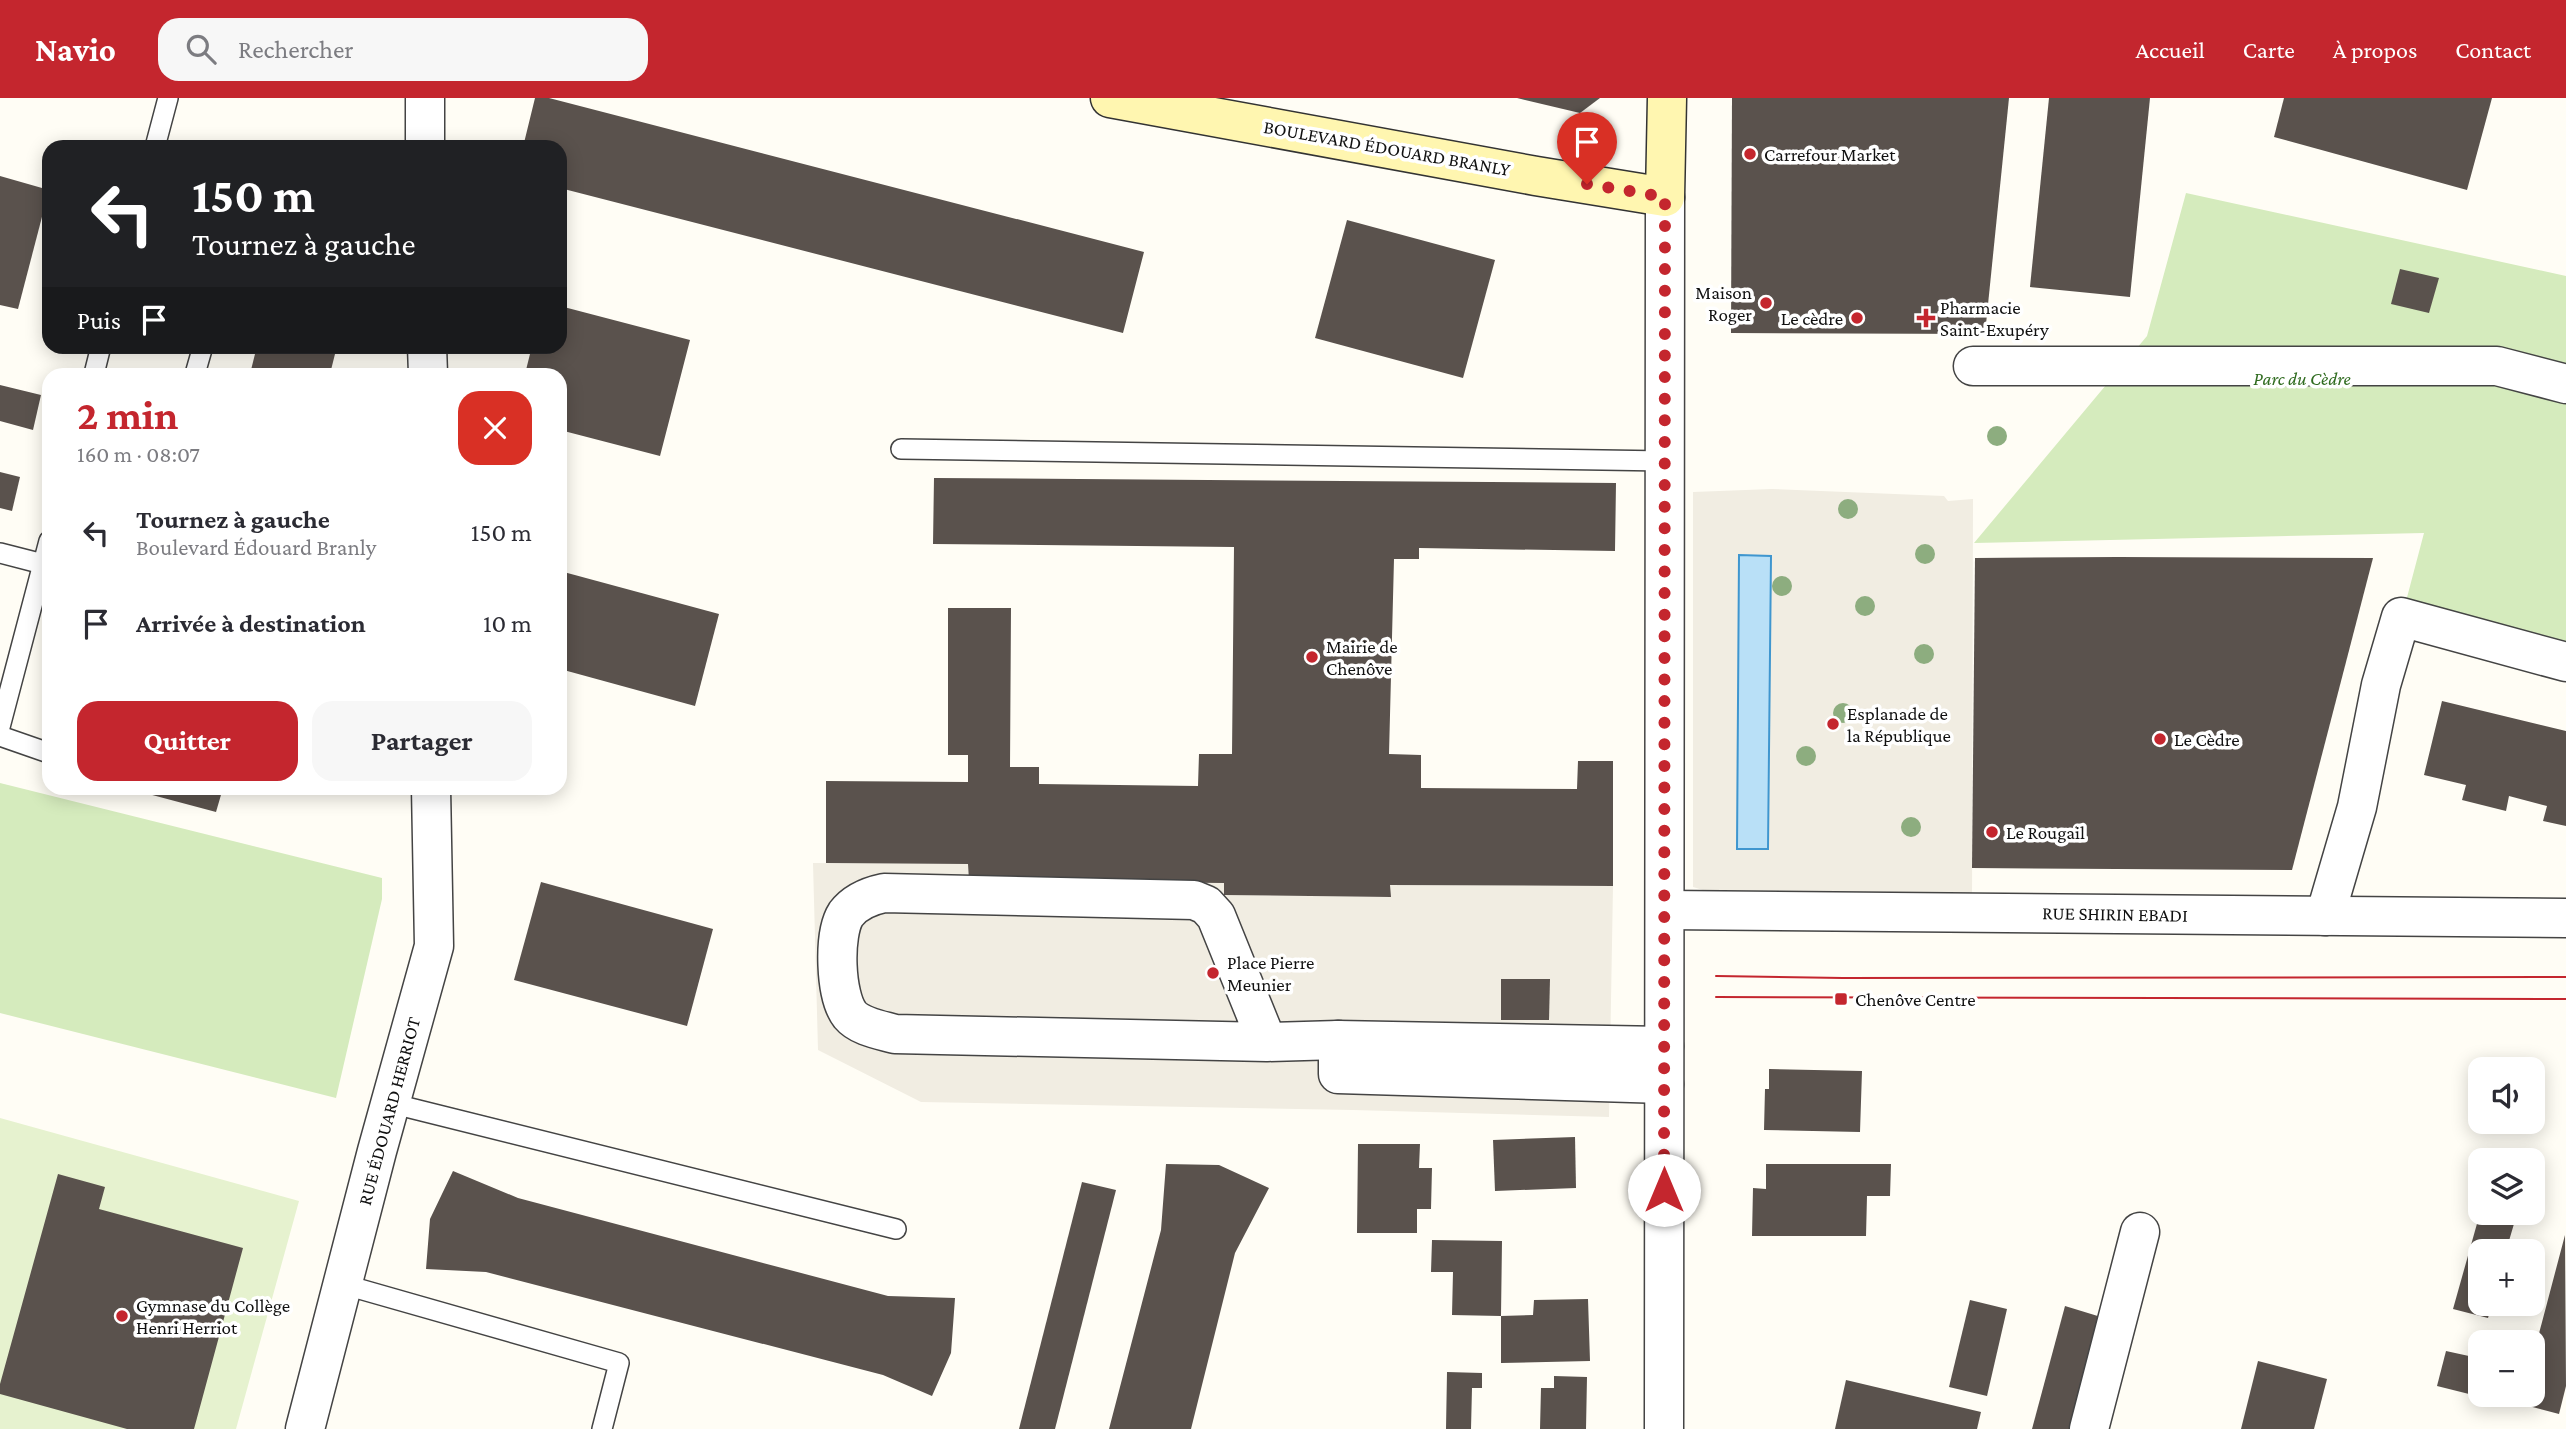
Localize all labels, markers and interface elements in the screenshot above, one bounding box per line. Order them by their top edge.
search box [158,18,648,81]
icon: search [182,30,220,68]
text: Navio [35,31,116,68]
text: Rechercher [238,35,354,64]
text: Accueil [2135,36,2205,63]
text: Carte [2243,36,2295,63]
text: À propos [2333,36,2417,63]
text: Contact [2455,36,2531,63]
pin [1557,112,1617,184]
street label: BOULEVARD ÉDOUARD BRANLY [1262,116,1513,180]
icon: arrive [1568,123,1606,161]
place label: Carrefour Market [1764,144,1896,165]
marker: Carrefour Market [1742,146,1758,162]
icon: left [77,168,168,259]
text: 150 m [192,168,315,223]
text: Tournez à gauche [192,226,415,262]
place label: Maison Roger [1695,282,1752,325]
marker: Maison Roger [1758,295,1774,311]
place label: Pharmacie Saint-Exupéry [1940,297,2049,340]
icon: arrive [135,301,173,339]
text: Puis [77,306,121,335]
place label: Le cèdre [1781,308,1843,329]
marker: Le cèdre [1849,310,1865,326]
marker: Pharmacie Saint-Exupéry [1918,310,1934,326]
park label: Parc du Cèdre [2253,368,2351,389]
text: 2 min [77,391,178,438]
button: close [458,391,532,465]
text: 160 m · 08:07 [77,441,200,467]
text: Tournez à gauche [136,505,330,534]
icon: left [77,514,115,552]
text: 150 m [471,518,532,547]
text: Boulevard Édouard Branly [136,534,376,560]
icon: arrive [77,605,115,643]
text: Arrivée à destination [136,609,366,638]
text: 10 m [483,609,532,638]
place label: Mairie de Chenôve [1326,636,1398,679]
marker: Mairie de Chenôve [1304,649,1320,665]
button: Quitter [77,701,298,781]
button: Partager [312,701,532,781]
place label: Esplanade de la République [1847,703,1951,746]
marker: Esplanade de la République [1825,716,1841,732]
place label: Le Cèdre [2174,729,2240,750]
marker: Le Cèdre [2152,731,2168,747]
place label: Le Rougail [2006,822,2085,843]
marker: Le Rougail [1984,824,2000,840]
street label: RUE SHIRIN EBADI [2042,902,2188,926]
place label: Place Pierre Meunier [1227,952,1314,995]
marker: Place Pierre Meunier [1205,965,1221,981]
place label: Chenôve Centre [1855,989,1976,1010]
marker: Chenôve Centre [1833,991,1849,1007]
street label: RUE ÉDOUARD HERRIOT [354,1014,424,1208]
map controls [2468,1057,2545,1407]
button: sound [2468,1057,2545,1134]
button: layers [2468,1148,2545,1225]
position arrow [1627,1153,1701,1227]
button: + [2468,1239,2545,1316]
place label: Gymnase du Collège Henri Herriot [136,1295,290,1338]
marker: Gymnase du Collège Henri Herriot [114,1308,130,1324]
button: − [2468,1330,2545,1407]

